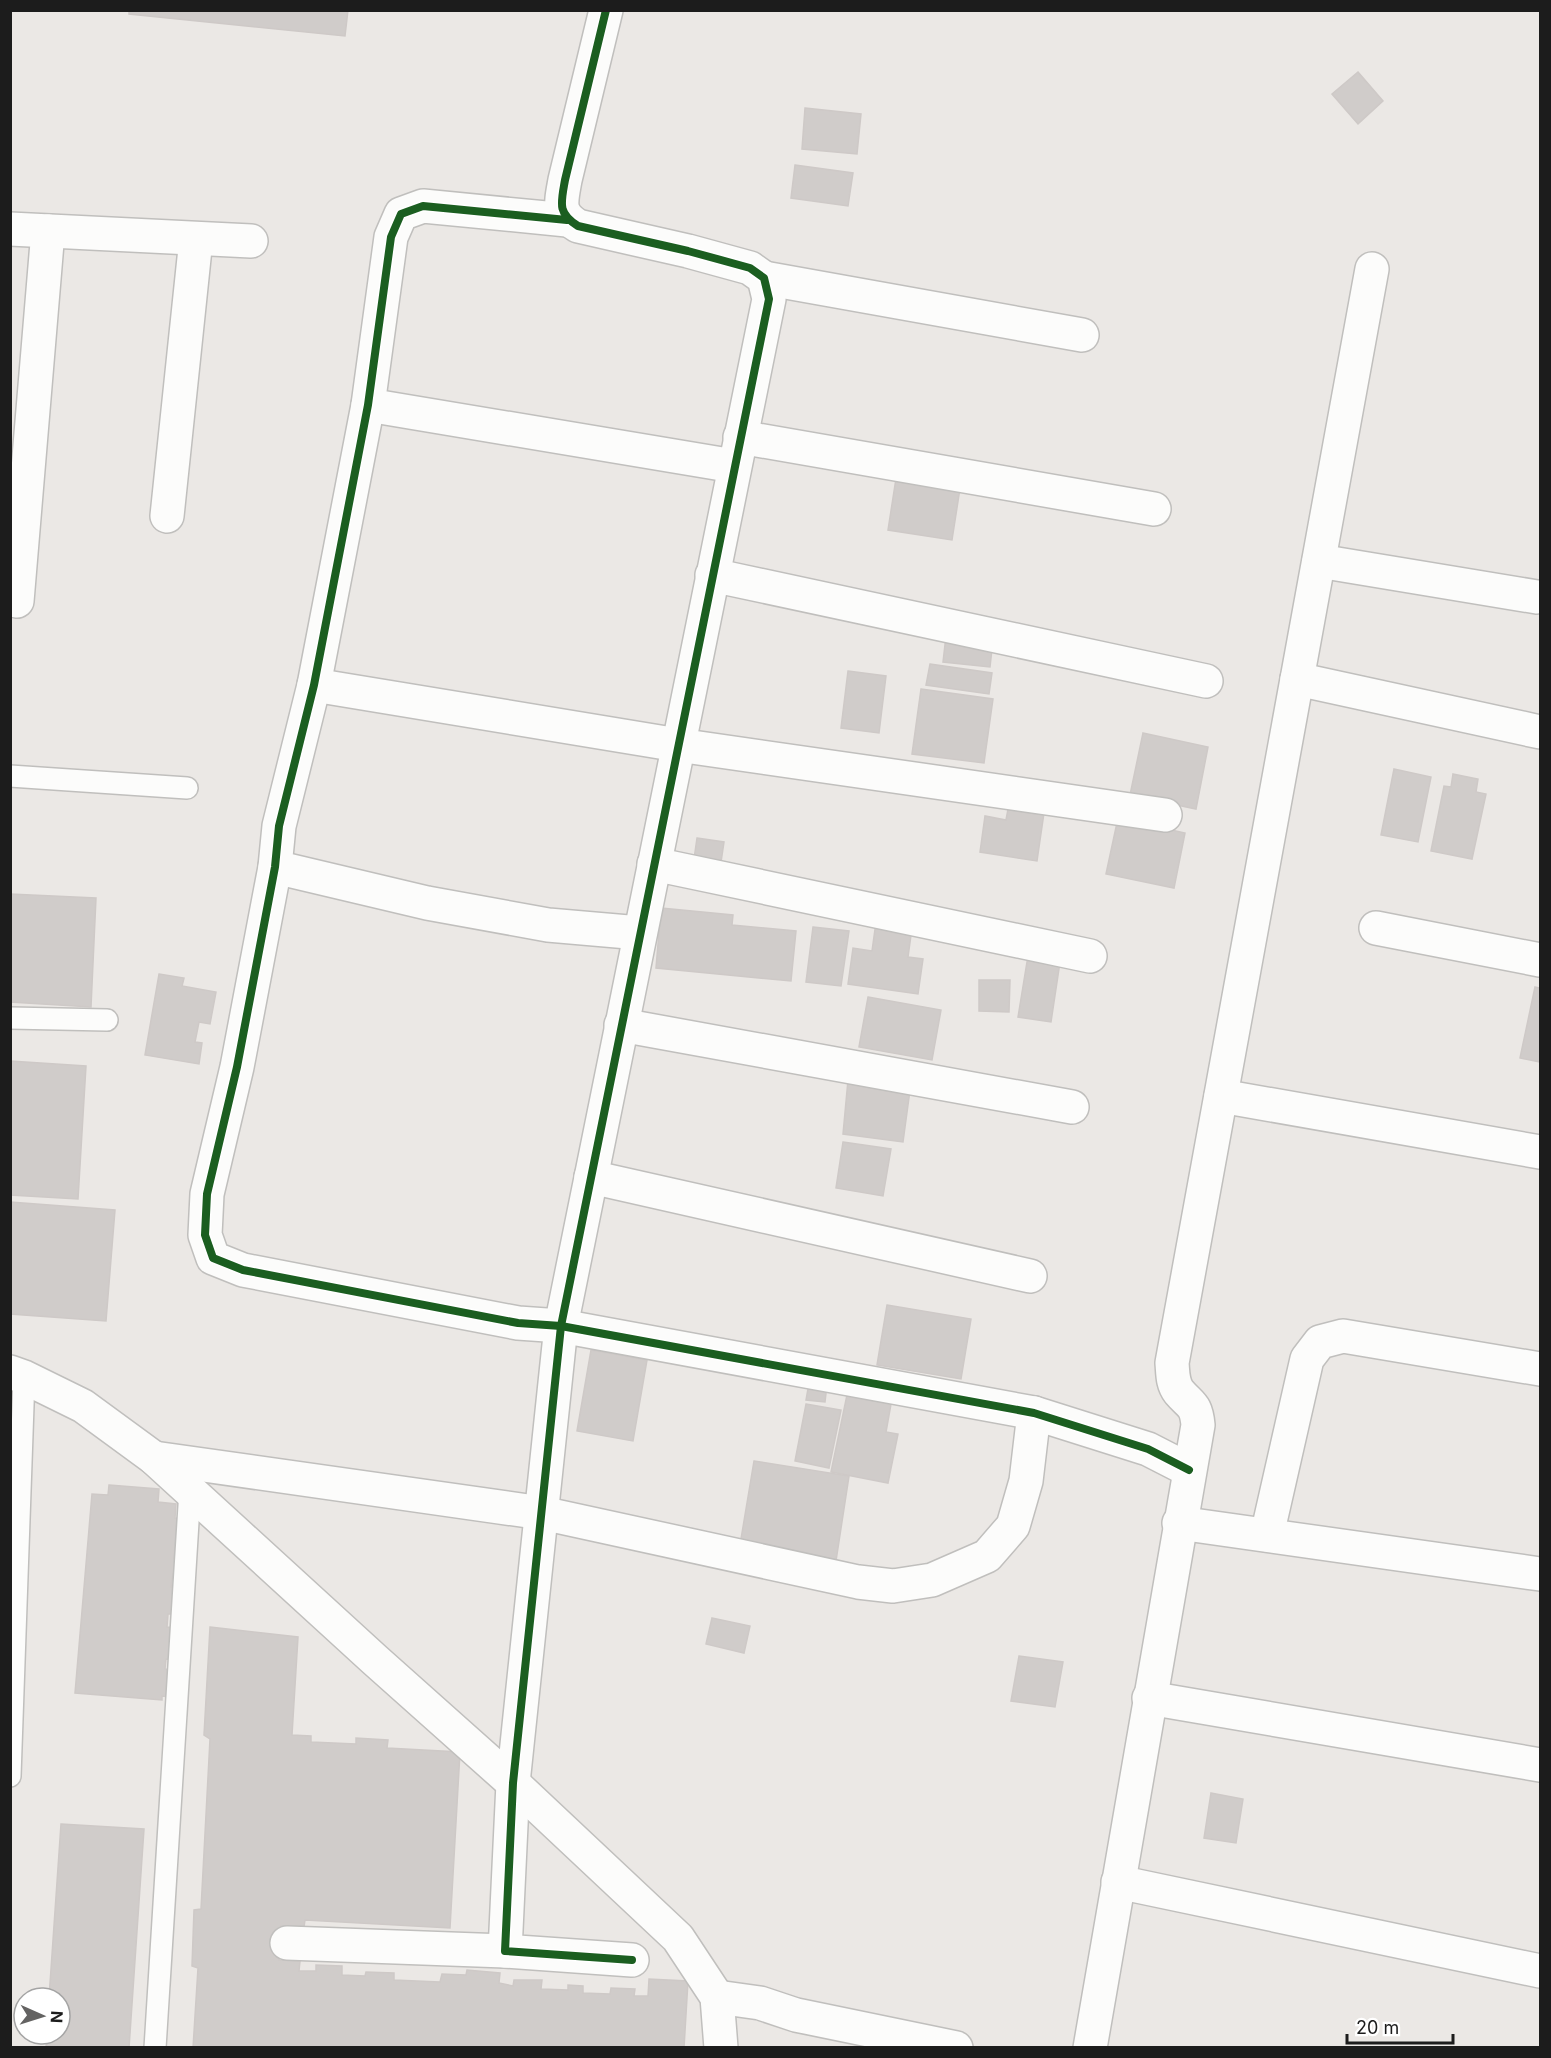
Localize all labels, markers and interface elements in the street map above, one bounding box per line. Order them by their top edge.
north arrow [12,1986,72,2046]
scale bar [1347,2007,1454,2045]
text: N [47,2010,67,2023]
text: 20 m [1356,2017,1399,2038]

